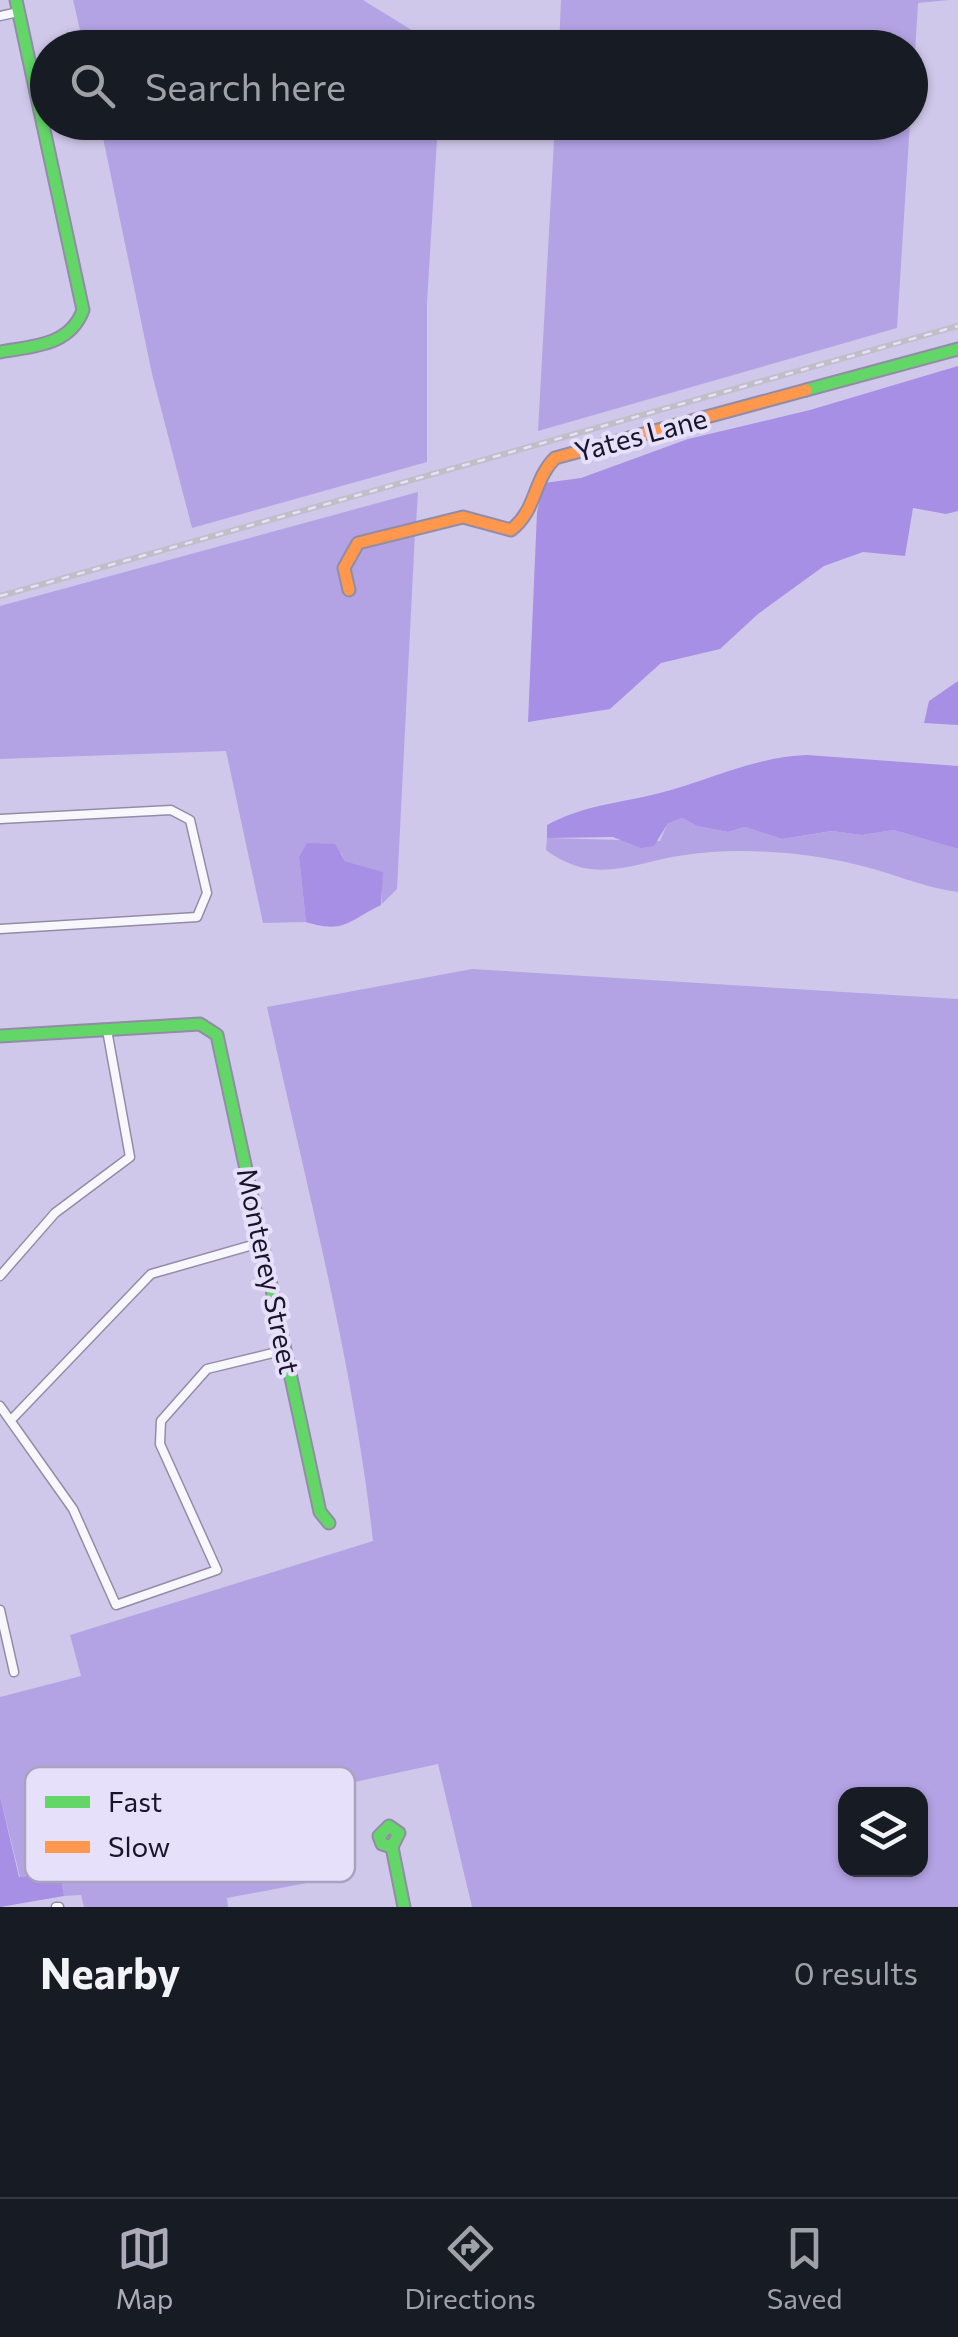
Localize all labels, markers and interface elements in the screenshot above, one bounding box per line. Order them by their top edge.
search box [30,30,928,140]
icon: search [65,58,120,113]
text: Search here [145,62,346,109]
street label: Yates Lane [571,400,711,468]
street label: Monterey Street [231,1165,307,1377]
legend [25,1767,355,1882]
text: Fast [108,1784,162,1818]
map controls [838,1787,928,1877]
button: layers [838,1787,928,1877]
text: Slow [108,1829,170,1863]
text: Nearby [40,1946,180,1998]
text: 0 results [794,1952,918,1992]
tab: Map [116,2221,173,2315]
tab: Directions [404,2221,536,2315]
tab: Saved [767,2221,842,2315]

